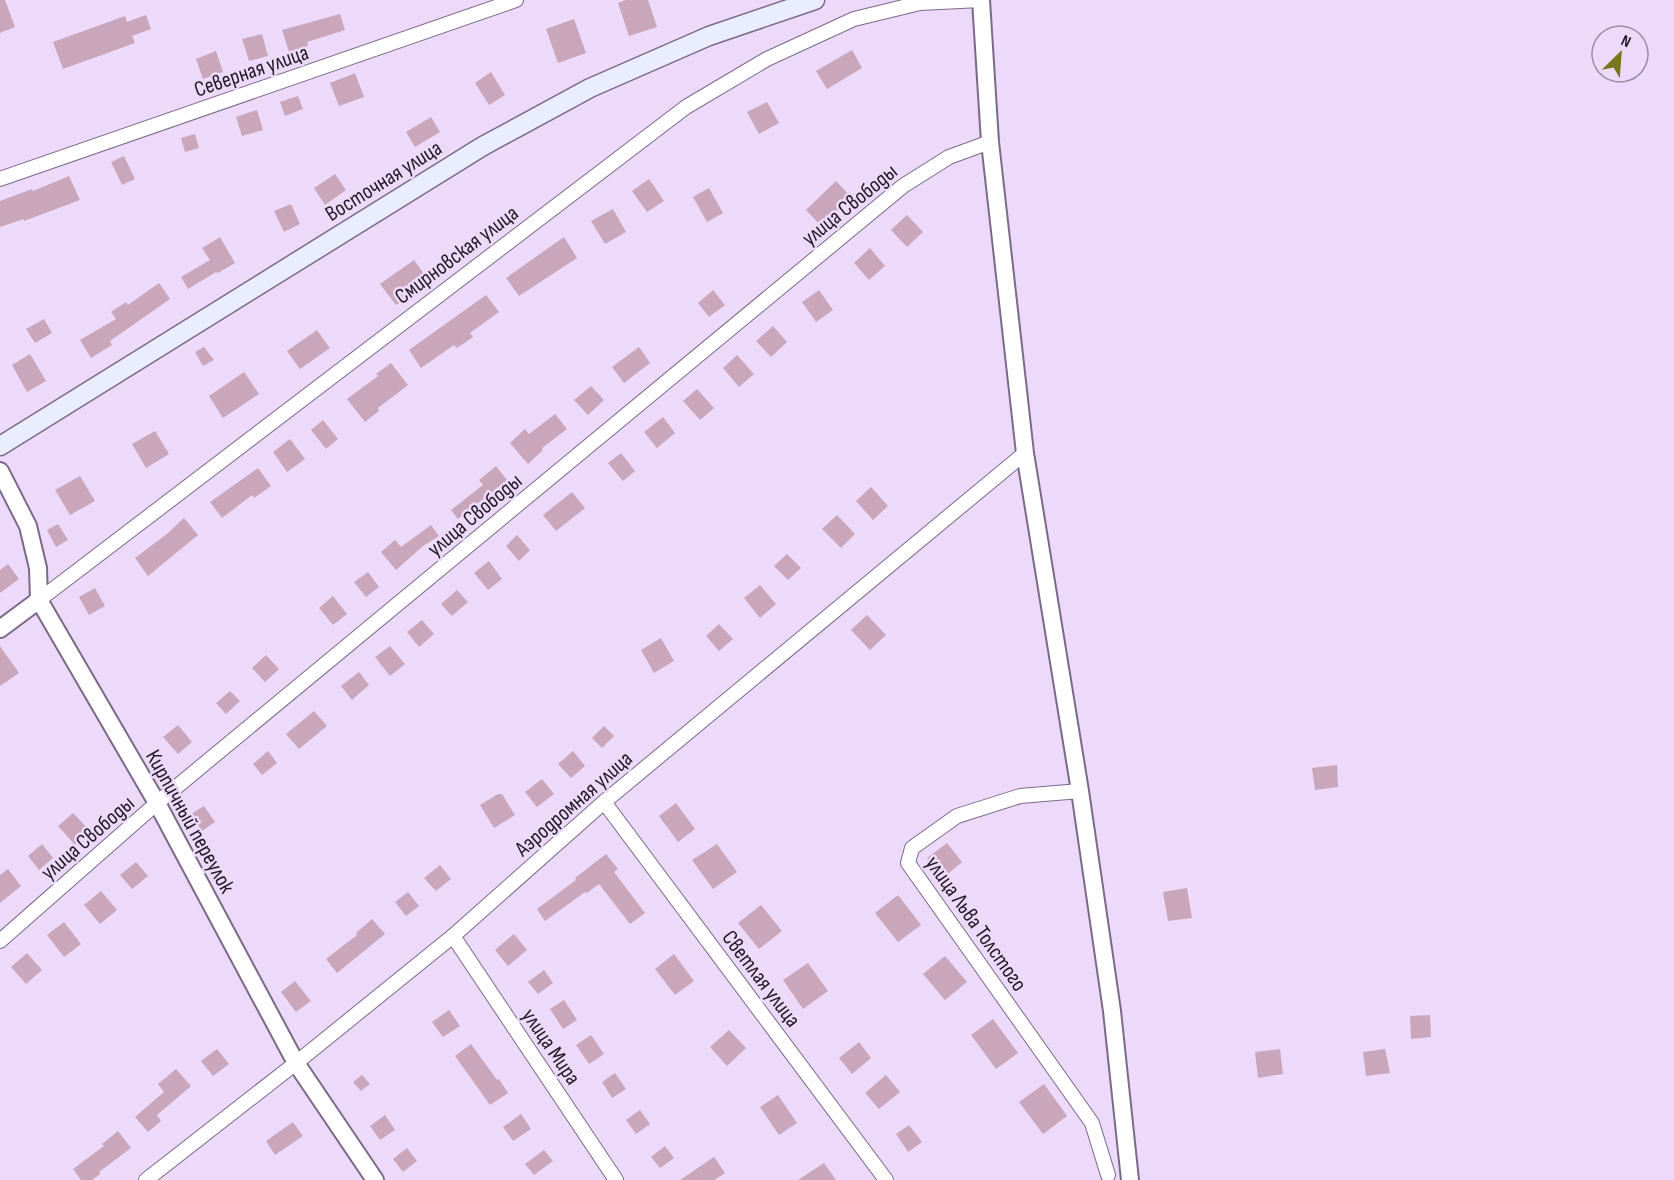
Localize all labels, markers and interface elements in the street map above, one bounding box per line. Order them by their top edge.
north arrow [1590,24,1650,84]
text: N [1618,31,1634,52]
street label: Северная улица [191,39,312,104]
street label: Восточная улица [321,135,447,228]
street label: улица Свободы [797,158,903,252]
street label: Смирновская улица [390,200,524,310]
street label: улица Свободы [422,468,528,563]
street label: Кирпичный переулок [139,745,241,899]
street label: Аэродромная улица [509,746,638,863]
street label: улица Свободы [36,790,140,886]
street label: улица Льва Толстого [919,851,1032,997]
street label: Светлая улица [716,925,806,1033]
street label: улица Мира [515,1004,586,1090]

